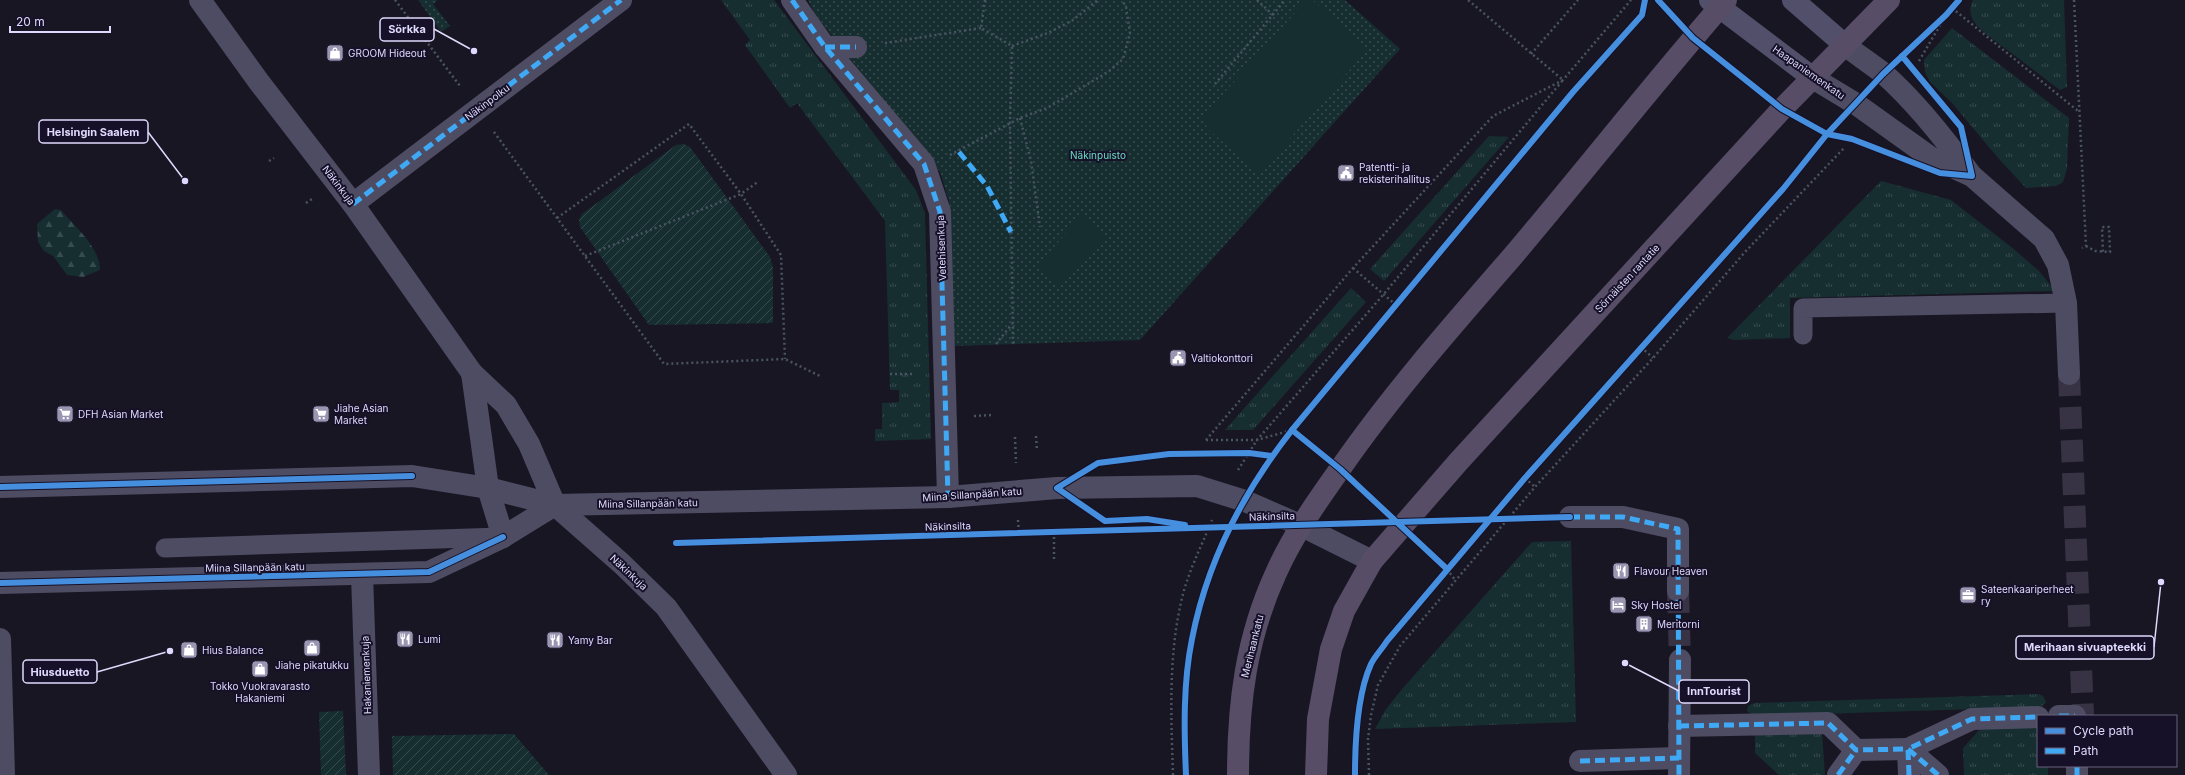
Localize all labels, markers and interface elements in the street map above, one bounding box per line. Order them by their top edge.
scale bar [10,8,110,34]
text: 20 m [16,14,45,29]
callout: Sörkka [380,18,434,41]
text: Sörkka [388,22,426,36]
shop icon: GROOM Hideout [325,43,345,63]
street label: Haapaniemenkatu [1771,43,1848,101]
place label: GROOM Hideout [348,47,427,59]
street label: Näkinpolku [462,81,512,123]
callout: Helsingin Saalem [39,120,148,143]
text: Helsingin Saalem [47,125,139,139]
park label: Näkinpuisto [1070,149,1126,161]
place label: Patentti- ja rekisterihallitus [1359,161,1430,185]
street label: Näkinkuja [320,163,358,207]
public building icon: Patentti- ja rekisterihallitus [1336,163,1356,183]
street label: Vetehisenkuja [934,215,948,281]
street label: Sörnäisten rantatie [1592,241,1662,315]
public building icon: Valtiokonttori [1168,348,1188,368]
place label: Valtiokonttori [1191,352,1253,364]
place label: Jiahe Asian Market [334,402,389,426]
supermarket icon: DFH Asian Market [55,404,75,424]
supermarket icon: Jiahe Asian Market [311,404,331,424]
place label: DFH Asian Market [78,408,164,420]
street label: Miina Sillanpään katu [922,485,1022,503]
street label: Miina Sillanpään katu [598,496,698,510]
street label: Näkinsilta [1249,509,1295,523]
street label: Näkinsilta [925,519,971,533]
street label: Näkinkuja [608,552,650,592]
street label: Miina Sillanpään katu [205,560,305,574]
restaurant icon: Flavour Heaven [1611,561,1631,581]
place label: Flavour Heaven [1634,565,1708,577]
place label: Sateenkaariperheet ry [1981,583,2074,607]
office icon: Sateenkaariperheet ry [1958,585,1978,605]
hotel icon: Sky Hostel [1608,595,1628,615]
place label: Sky Hostel [1631,599,1681,611]
street label: Merihaankatu [1238,613,1266,679]
building icon: Meritorni [1634,614,1654,634]
place label: Meritorni [1657,618,1700,630]
restaurant icon: Lumi [395,629,415,649]
restaurant icon: Yamy Bar [545,630,565,650]
place label: Lumi [418,633,441,645]
place label: Yamy Bar [568,634,613,646]
street label: Hakaniemenkuja [359,636,373,714]
callout: Merihaan sivuapteekki [2016,636,2154,659]
shop icon: Jiahe pikatukku [302,638,322,658]
shop icon: Hius Balance [179,640,199,660]
text: Merihaan sivuapteekki [2024,640,2146,654]
place label: Hius Balance [202,644,264,656]
shop icon: Tokko Vuokravarasto Hakaniemi [250,659,270,679]
place label: Jiahe pikatukku [275,659,349,671]
callout: Hiusduetto [23,660,97,683]
text: Hiusduetto [31,665,90,679]
place label: Tokko Vuokravarasto Hakaniemi [210,680,310,704]
callout: InnTourist [1679,680,1749,703]
text: InnTourist [1687,684,1741,698]
legend [2037,715,2177,767]
text: Cycle path [2073,723,2134,738]
text: Path [2073,743,2098,758]

